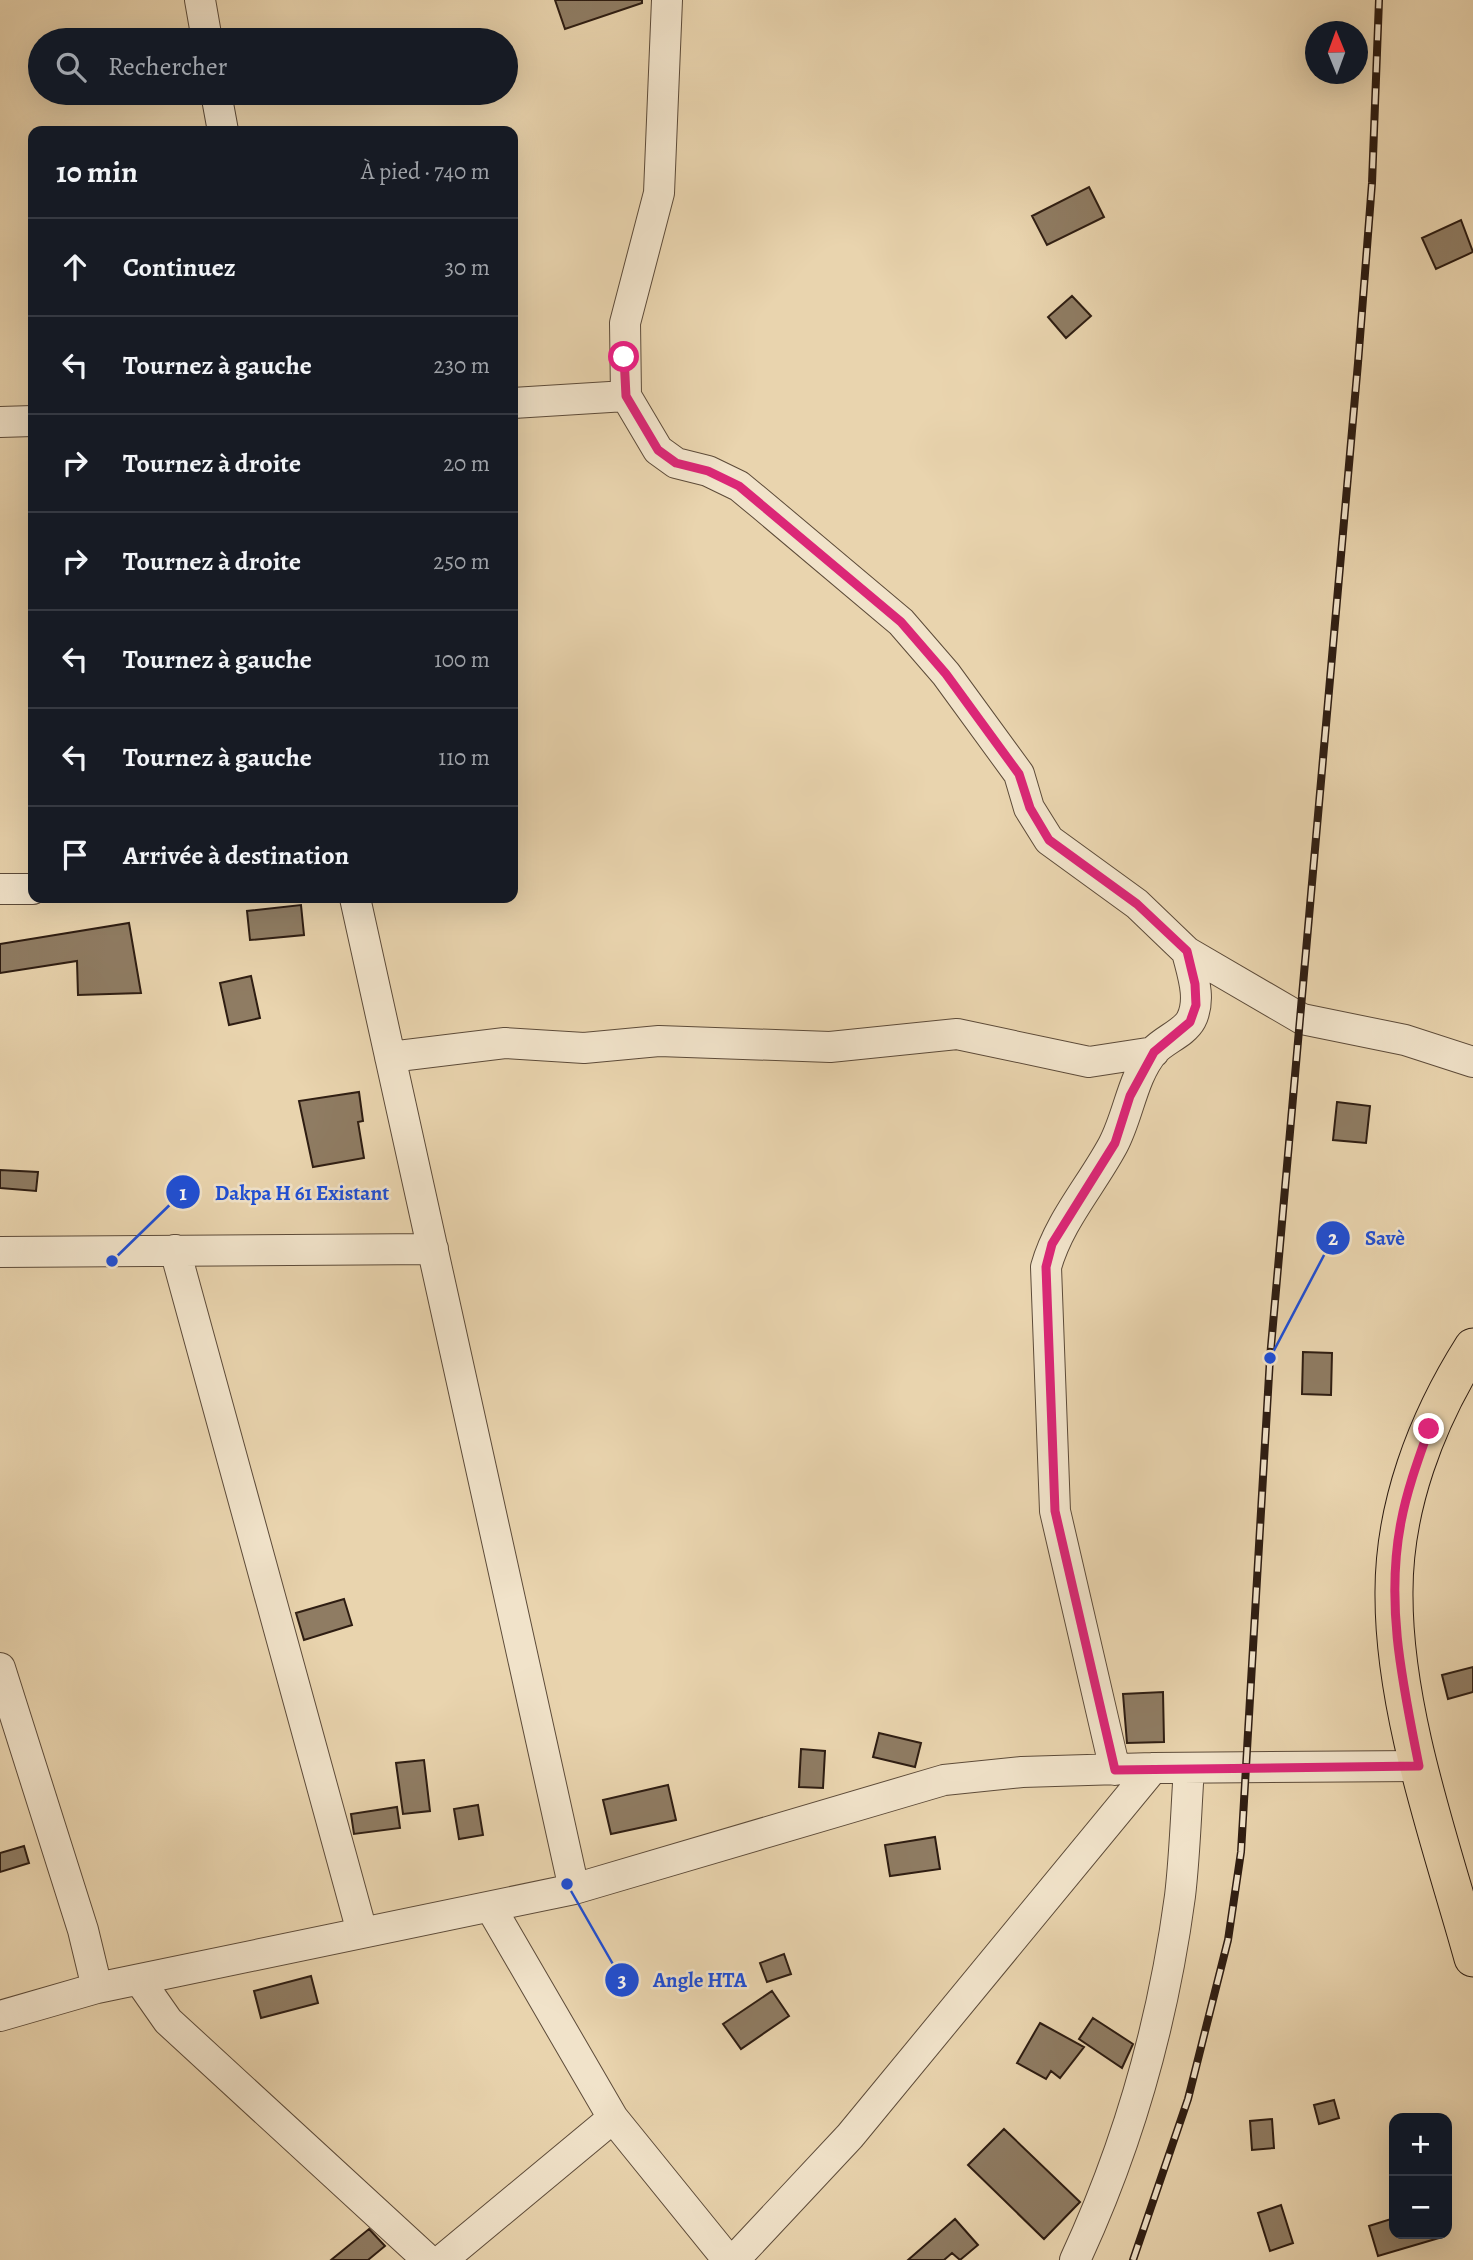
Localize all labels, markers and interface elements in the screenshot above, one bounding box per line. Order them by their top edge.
north arrow [1305,21,1368,84]
search box [28,28,518,105]
icon: search [52,48,90,86]
text: Rechercher [108,49,228,84]
text: 10 min [56,152,138,192]
text: À pied · 740 m [361,156,490,187]
icon: ahead [56,248,94,286]
text: Continuez [123,250,236,285]
text: 30 m [444,252,490,283]
route start [608,341,639,372]
icon: left [56,346,94,384]
text: Tournez à gauche [123,348,312,383]
text: 230 m [434,350,490,381]
icon: right [56,444,94,482]
text: Tournez à droite [123,446,301,481]
text: 20 m [443,448,490,479]
icon: right [56,542,94,580]
text: Tournez à droite [123,544,301,579]
text: 250 m [433,546,490,577]
icon: left [56,640,94,678]
text: Tournez à gauche [123,642,312,677]
text: 100 m [434,644,490,675]
icon: left [56,738,94,776]
text: Tournez à gauche [123,740,312,775]
text: 110 m [438,742,490,773]
icon: arrive [56,836,94,874]
text: Arrivée à destination [123,838,349,873]
callout: Dakpa H 61 Existant [165,1171,403,1213]
text: 1 [179,1179,187,1207]
text: Dakpa H 61 Existant [215,1179,389,1207]
callout: Savè [1316,1217,1419,1259]
text: 2 [1328,1224,1338,1252]
text: Savè [1365,1224,1405,1252]
route end [1413,1413,1444,1444]
callout: Angle HTA [604,1959,761,2001]
text: 3 [617,1966,627,1994]
text: Angle HTA [652,1966,748,1994]
map controls [1389,2113,1452,2239]
button: + [1389,2113,1452,2176]
button: − [1389,2176,1452,2239]

